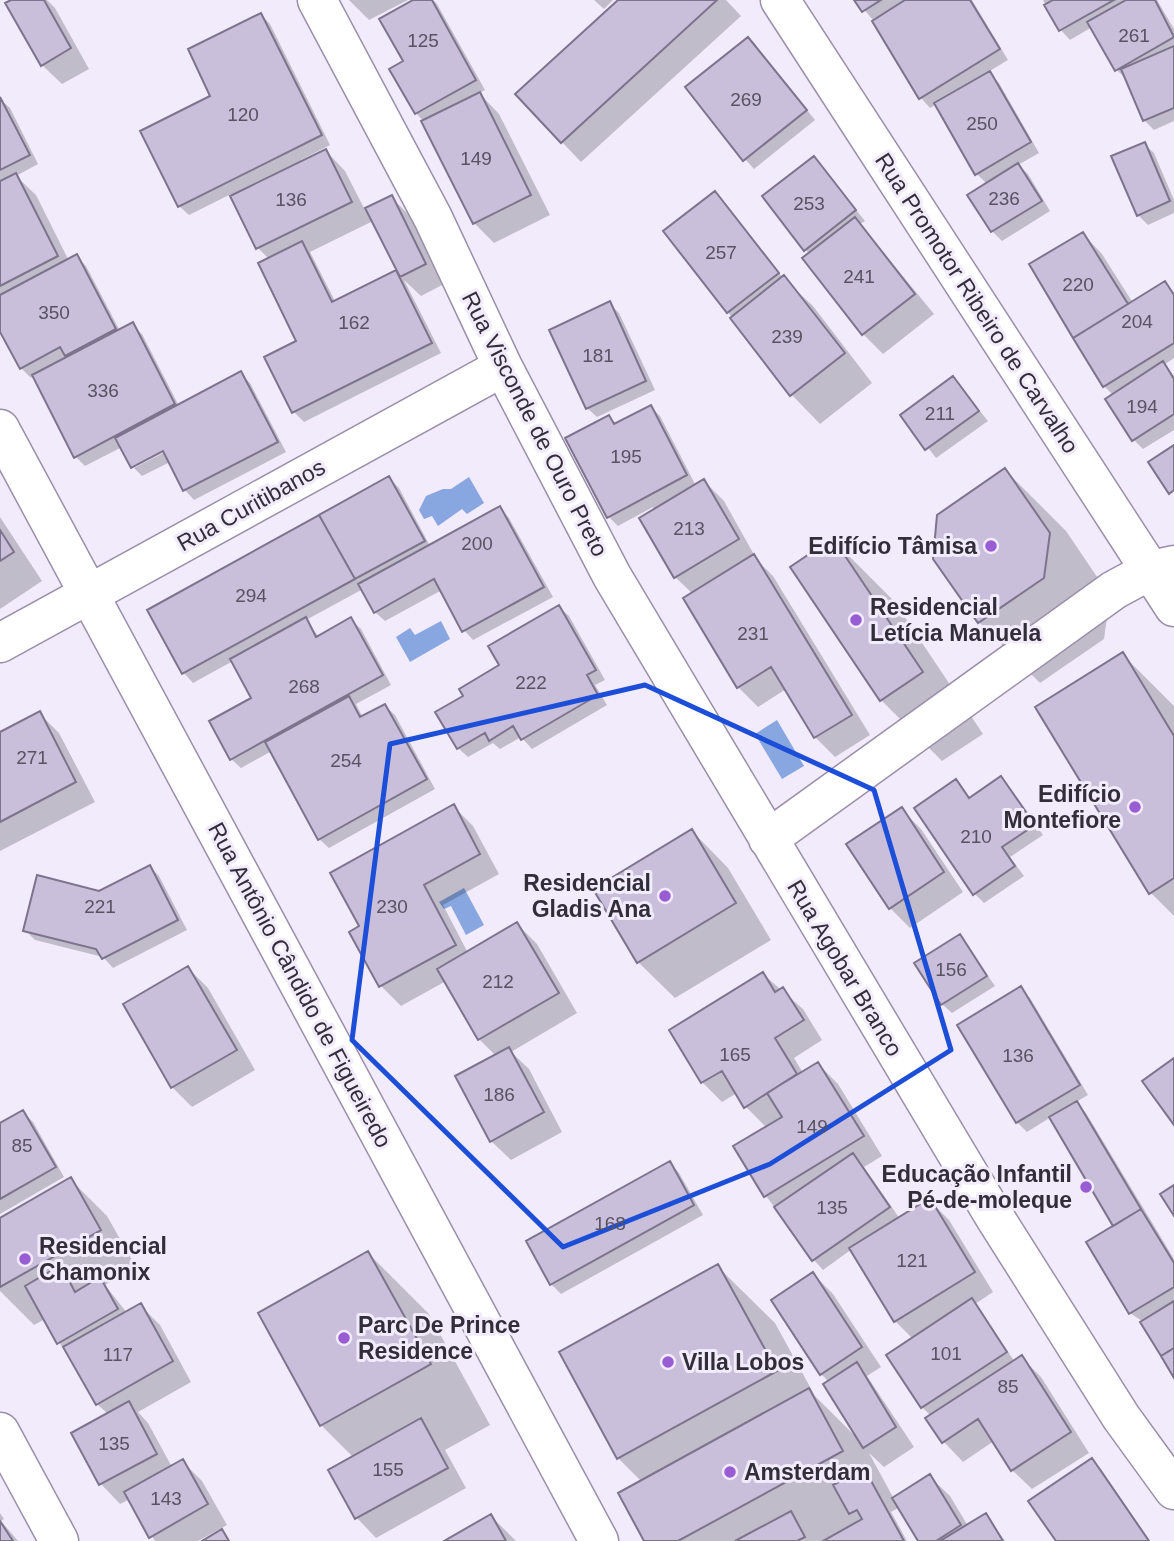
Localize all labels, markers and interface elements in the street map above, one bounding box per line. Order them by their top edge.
house number: 261 [1118,25,1150,46]
house number: 125 [407,30,439,51]
house number: 269 [730,89,762,110]
house number: 120 [227,104,259,125]
house number: 250 [966,113,998,134]
house number: 149 [460,148,492,169]
street label: Rua Promotor Ribeiro de Carvalho [870,148,1084,458]
house number: 236 [988,188,1020,209]
house number: 136 [275,189,307,210]
house number: 253 [793,193,825,214]
house number: 257 [705,242,737,263]
house number: 241 [843,266,875,287]
house number: 220 [1062,274,1094,295]
street label: Rua Visconde de Ouro Preto [457,287,613,561]
house number: 350 [38,302,70,323]
house number: 204 [1121,311,1153,332]
house number: 162 [338,312,370,333]
house number: 239 [771,326,803,347]
house number: 181 [582,345,614,366]
house number: 336 [87,380,119,401]
house number: 194 [1126,396,1158,417]
house number: 211 [925,403,955,424]
house number: 195 [610,446,642,467]
street label: Rua Curitibanos [173,454,329,556]
house number: 213 [673,518,705,539]
house number: 200 [461,533,493,554]
place label: Edifício Tâmisa [808,533,977,559]
marker: Edifício Tâmisa [983,538,999,554]
house number: 294 [235,585,267,606]
place label: Residencial Letícia Manuela [870,594,1041,646]
marker: Residencial Letícia Manuela [848,612,864,628]
house number: 231 [737,623,769,644]
house number: 222 [515,672,547,693]
house number: 268 [288,676,320,697]
house number: 271 [16,747,48,768]
house number: 254 [330,750,362,771]
place label: Edifício Montefiore [1003,781,1121,833]
marker: Edifício Montefiore [1127,799,1143,815]
street label: Rua Antônio Cândido de Figueiredo [203,818,397,1152]
house number: 210 [960,826,992,847]
place label: Residencial Gladis Ana [523,870,651,922]
street label: Rua Agobar Branco [782,875,908,1061]
marker: Residencial Gladis Ana [657,888,673,904]
house number: 221 [84,896,116,917]
house number: 230 [376,896,408,917]
house number: 156 [935,959,967,980]
house number: 212 [482,971,514,992]
house number: 165 [719,1044,751,1065]
house number: 136 [1002,1045,1034,1066]
house number: 186 [483,1084,515,1105]
house number: 149 [796,1116,828,1137]
house number: 85 [11,1135,33,1156]
place label: Educação Infantil Pé-de-moleque [882,1161,1072,1213]
marker: Educação Infantil Pé-de-moleque [1078,1179,1094,1195]
house number: 135 [816,1197,848,1218]
house number: 168 [594,1213,626,1234]
place label: Residencial Chamonix [39,1233,167,1285]
house number: 121 [896,1250,928,1271]
marker: Residencial Chamonix [17,1251,33,1267]
place label: Parc De Prince Residence [358,1312,520,1364]
marker: Parc De Prince Residence [336,1330,352,1346]
house number: 101 [930,1343,962,1364]
house number: 117 [103,1344,133,1365]
place label: Villa Lobos [682,1349,804,1375]
marker: Villa Lobos [660,1354,676,1370]
house number: 85 [997,1376,1019,1397]
house number: 135 [98,1433,130,1454]
house number: 155 [372,1459,404,1480]
place label: Amsterdam [744,1459,871,1485]
marker: Amsterdam [722,1464,738,1480]
house number: 143 [150,1488,182,1509]

